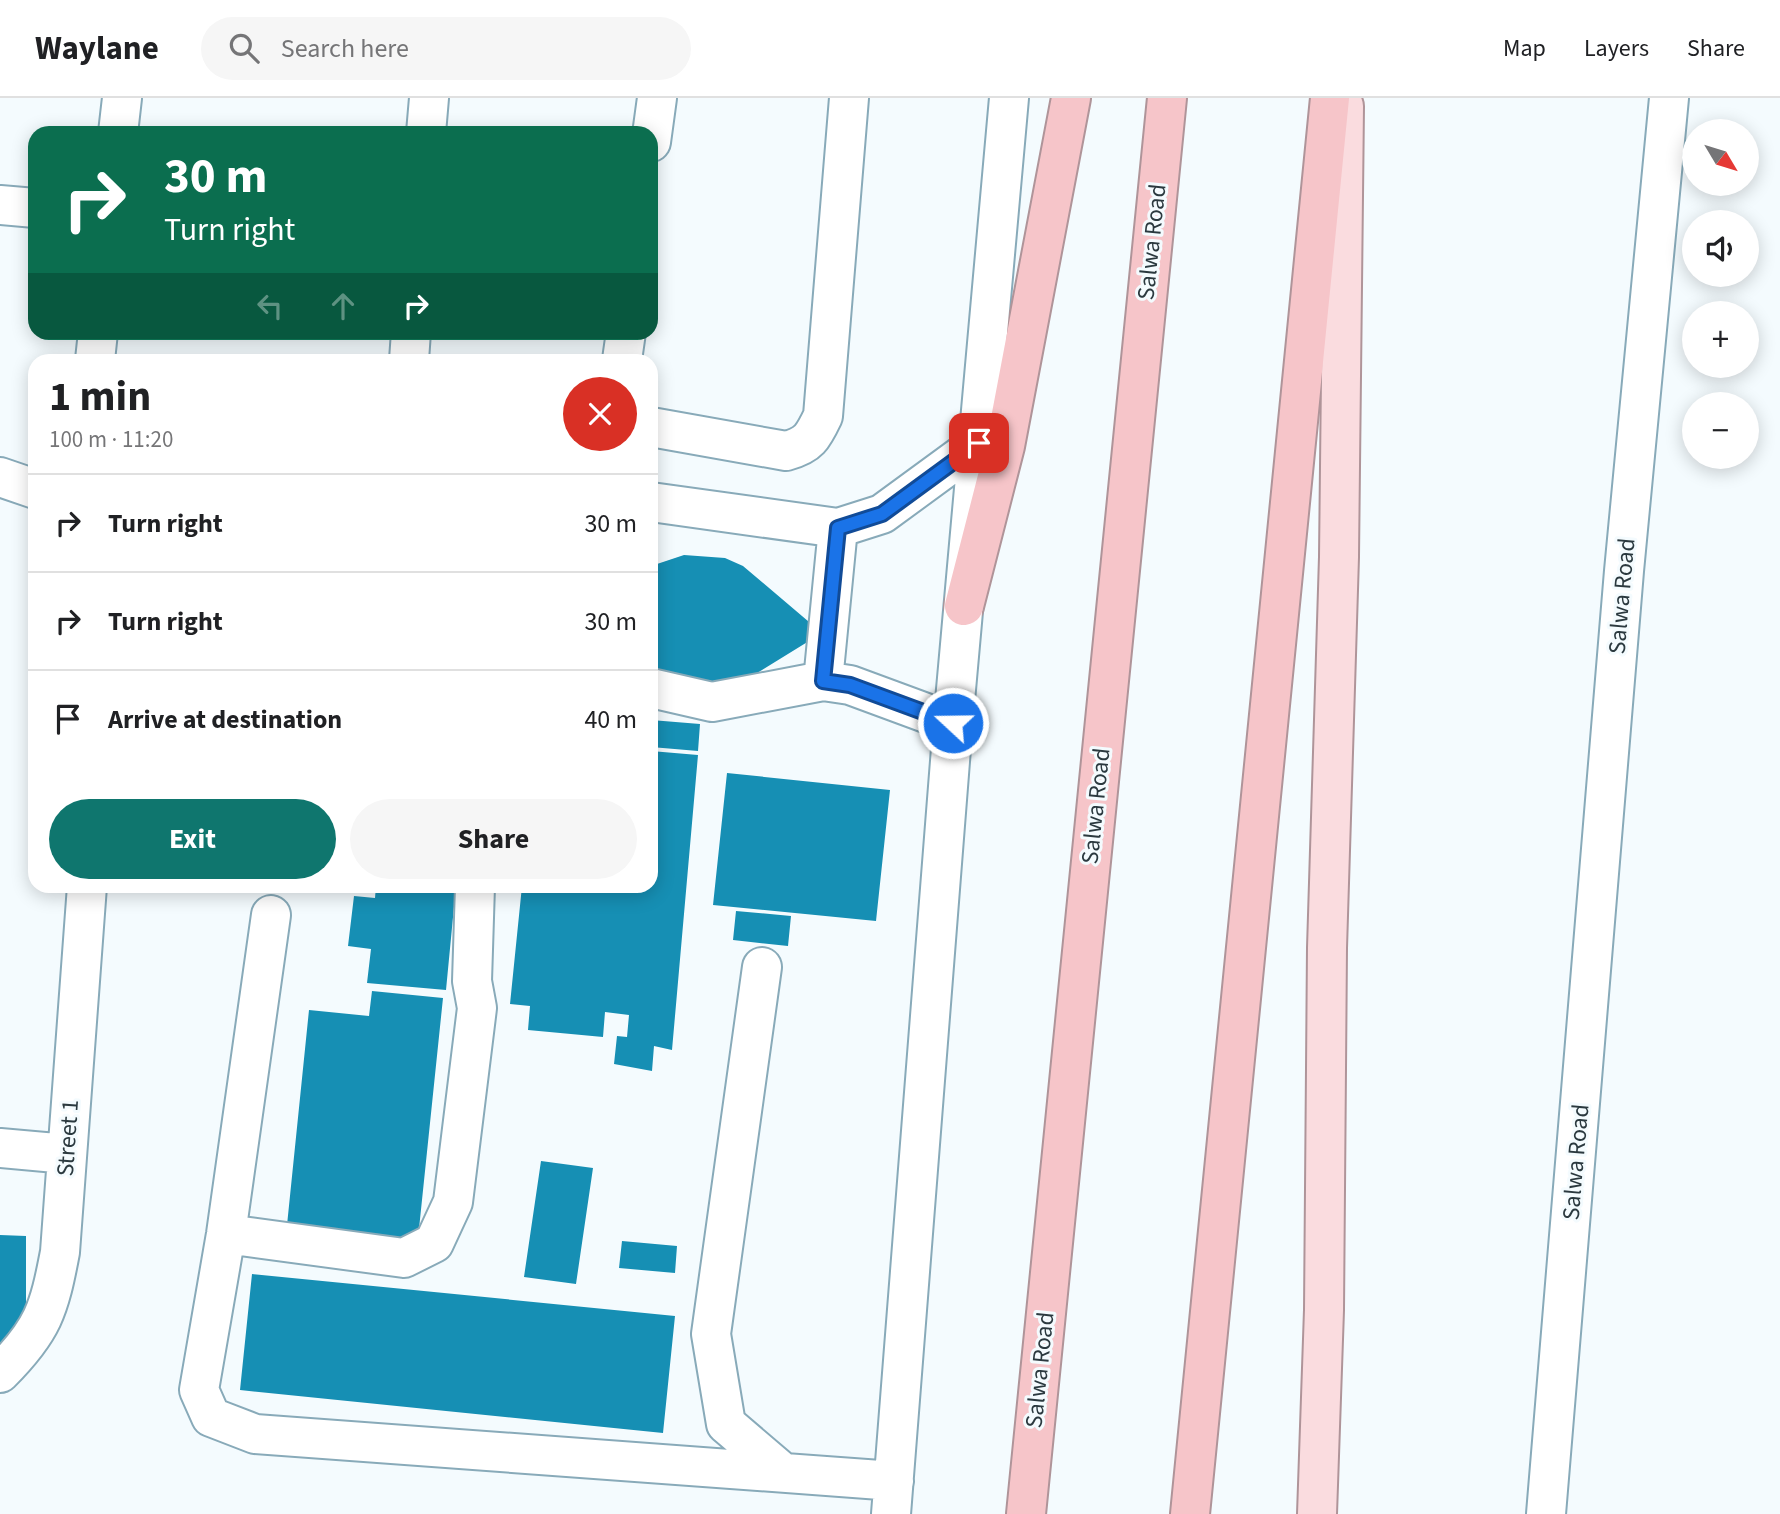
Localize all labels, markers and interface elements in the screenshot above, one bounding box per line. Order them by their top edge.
search box [201,17,691,80]
text: Waylane [35,25,159,72]
icon: search [225,29,263,67]
text: Search here [281,30,409,67]
text: Map [1503,31,1546,66]
text: Layers [1584,31,1649,66]
text: Share [1687,31,1745,66]
north arrow [1682,119,1759,196]
map controls [1682,119,1759,469]
text: 30 m [164,142,268,212]
icon: right [49,154,140,245]
street label: Salwa Road [1129,182,1175,302]
text: Turn right [164,207,295,253]
button: sound [1682,210,1759,287]
icon: left [251,287,289,325]
icon: ahead [324,287,362,325]
icon: right [397,287,435,325]
button: + [1682,301,1759,378]
text: 1 min [49,367,151,427]
button: close [563,377,637,451]
button: − [1682,392,1759,469]
pin [949,413,1009,473]
text: 100 m · 11:20 [49,423,173,456]
icon: arrive [960,424,998,462]
icon: right [49,504,87,542]
text: Turn right [108,505,223,542]
text: 30 m [584,505,637,542]
street label: Salwa Road [1599,536,1645,656]
icon: right [49,602,87,640]
text: Turn right [108,603,223,640]
text: 30 m [584,603,637,640]
position arrow [916,686,990,760]
icon: arrive [49,700,87,738]
text: Arrive at destination [108,701,342,738]
text: 40 m [584,701,637,738]
street label: Salwa Road [1073,746,1119,866]
button: Exit [49,799,336,879]
button: Share [350,799,637,879]
street label: Street 1 [48,1098,88,1178]
street label: Salwa Road [1553,1102,1599,1222]
street label: Salwa Road [1017,1310,1063,1430]

